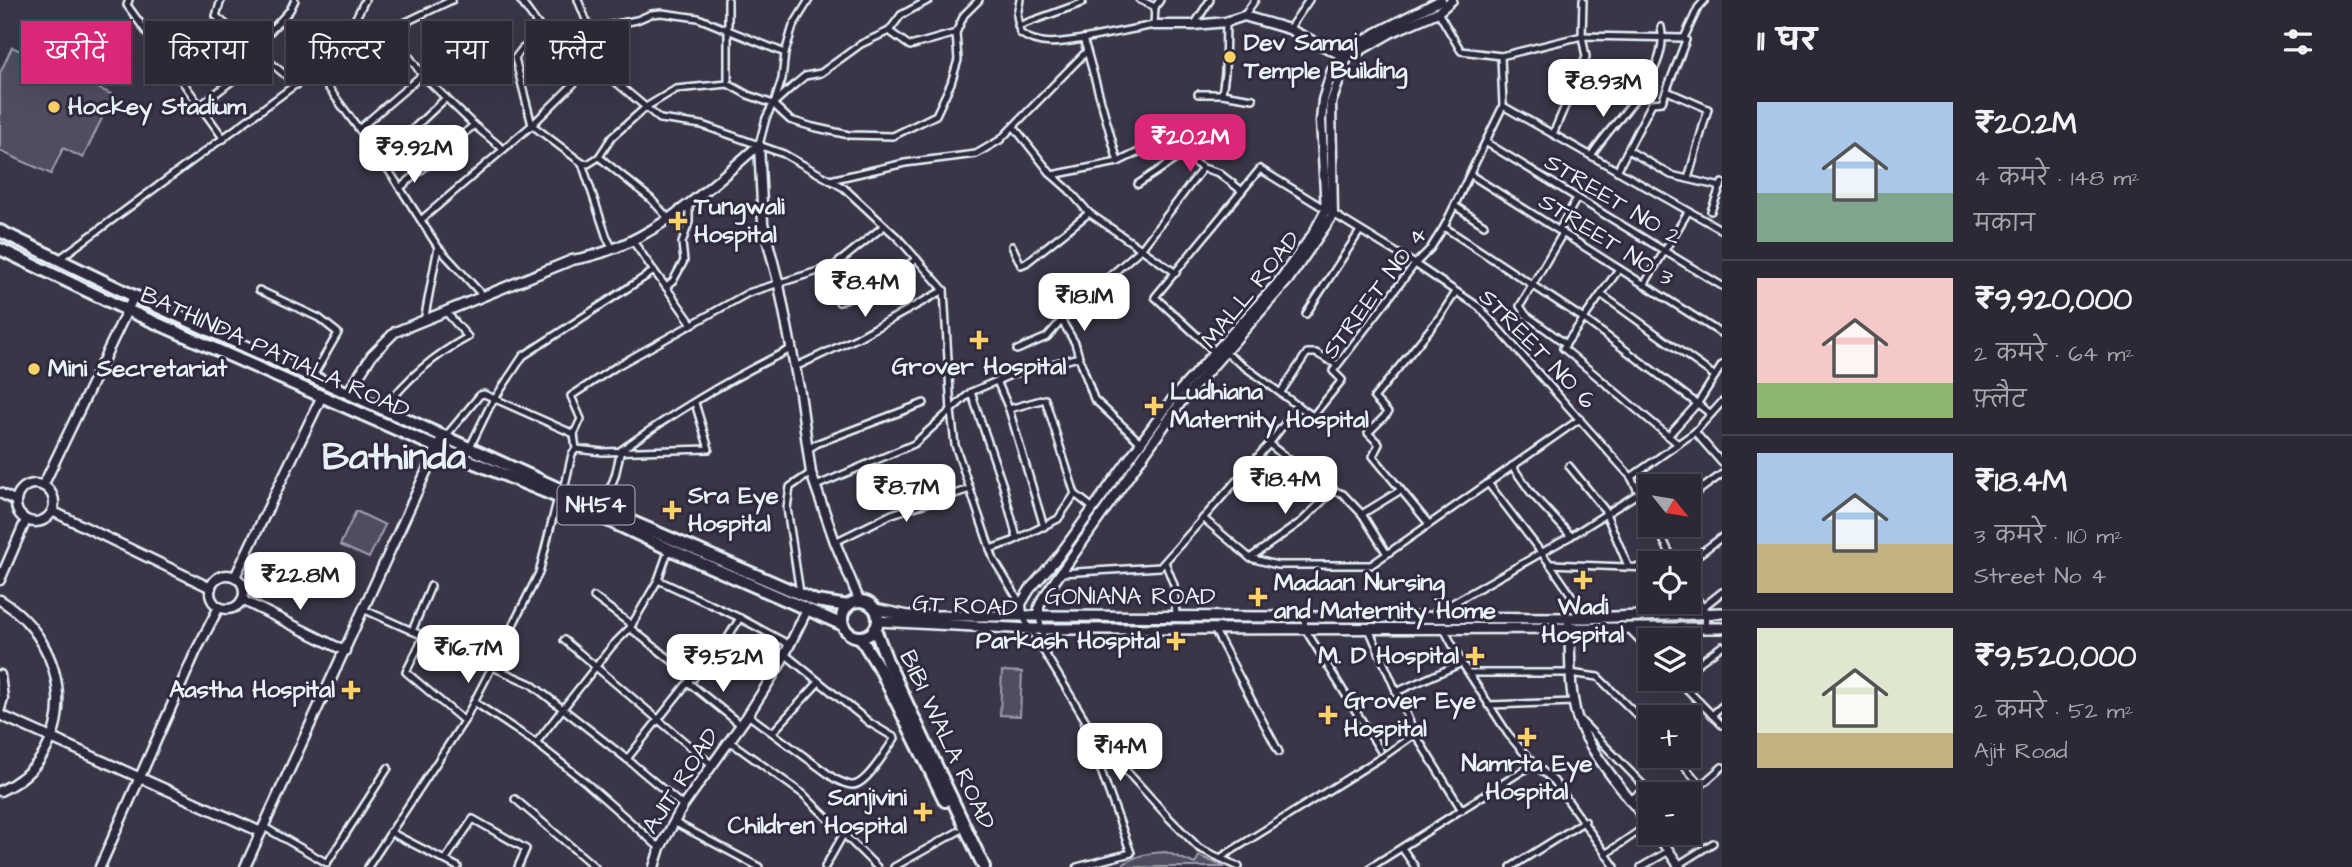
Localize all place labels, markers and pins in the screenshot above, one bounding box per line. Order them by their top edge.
place label: Dev Samaj Temple Building [1243,26,1408,89]
marker: Dev Samaj Temple Building [1222,49,1238,65]
pin: ₹8.93M [1546,60,1660,119]
place label: Hockey Stadium [68,90,246,126]
marker: Hockey Stadium [46,99,62,115]
pin: ₹20.2M [1133,114,1247,174]
pin: ₹9.92M [357,125,471,185]
place label: Tungwali Hospital [693,190,785,252]
marker: Tungwali Hospital [668,211,688,231]
pin: ₹8.4M [816,260,914,319]
pin: ₹18.1M [1027,274,1141,333]
marker: Grover Hospital [969,330,989,350]
place label: Grover Hospital [892,350,1066,384]
place label: Mini Secretariat [48,352,228,386]
marker: Mini Secretariat [26,361,42,377]
place label: Ludhiana Maternity Hospital [1170,375,1369,439]
marker: Ludhiana Maternity Hospital [1144,396,1164,416]
pin: ₹18.4M [1228,456,1342,516]
pin: ₹8.7M [857,464,955,524]
place label: Sra Eye Hospital [687,479,779,541]
marker: Sra Eye Hospital [662,500,682,520]
pin: ₹22.8M [243,552,357,612]
place label: Madaan Nursing and Maternity Home [1273,566,1496,630]
marker: Wadi Hospital [1573,570,1593,590]
marker: Madaan Nursing and Maternity Home [1248,587,1268,607]
place label: Wadi Hospital [1542,590,1625,652]
place label: Parkash Hospital [976,624,1160,658]
pin: ₹16.7M [411,626,525,685]
marker: Parkash Hospital [1166,631,1186,651]
pin: ₹9.52M [666,634,780,694]
place label: M. D Hospital [1318,639,1459,673]
marker: M. D Hospital [1465,646,1485,666]
place label: Aastha Hospital [169,673,335,707]
marker: Aastha Hospital [341,680,361,700]
place label: Grover Eye Hospital [1344,684,1476,746]
marker: Grover Eye Hospital [1318,705,1338,725]
pin: ₹14M [1079,724,1161,783]
marker: Namrta Eye Hospital [1517,727,1537,747]
place label: Namrta Eye Hospital [1461,747,1593,809]
place label: Sanjivini Children Hospital [728,781,907,843]
marker: Sanjivini Children Hospital [913,802,933,822]

